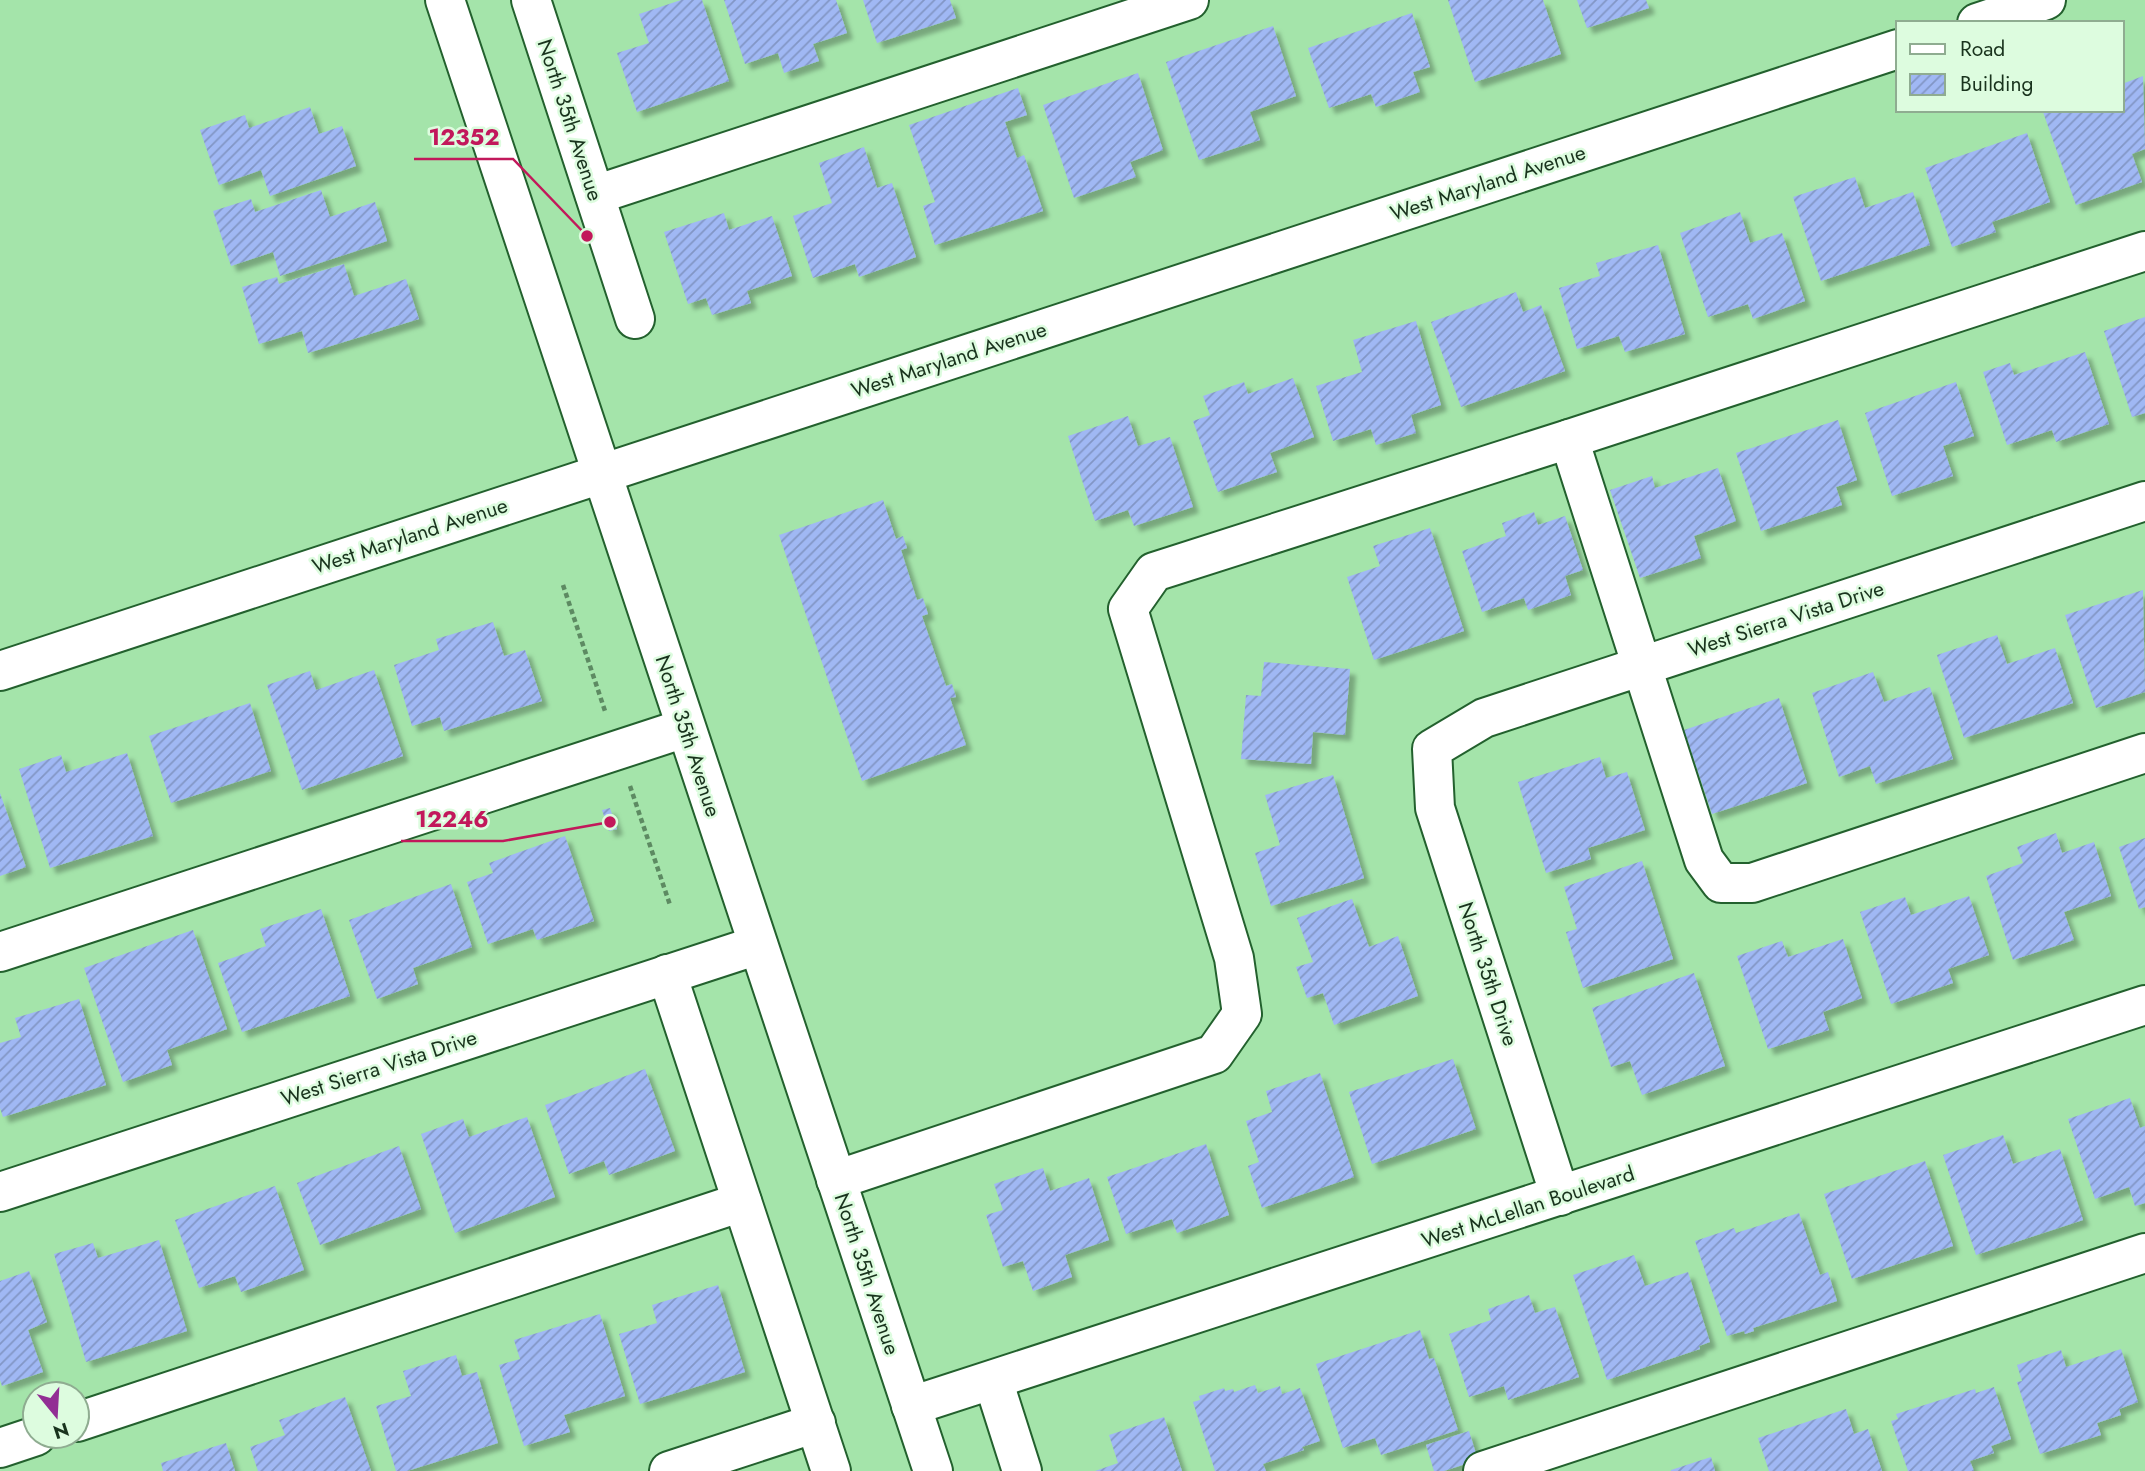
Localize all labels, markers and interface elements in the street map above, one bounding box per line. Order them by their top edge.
legend [1896,21,2124,112]
text: Road [1960,34,2005,64]
street label: North 35th Avenue [530,35,610,205]
text: Building [1960,69,2033,99]
callout: 12352 [414,115,513,159]
text: 12352 [428,120,500,154]
street label: West Maryland Avenue [1387,137,1590,229]
street label: West Maryland Avenue [848,314,1051,406]
street label: West Maryland Avenue [309,490,512,582]
street label: West Sierra Vista Drive [1684,573,1888,665]
street label: North 35th Avenue [648,651,728,821]
callout: 12246 [401,797,503,841]
text: 12246 [415,802,489,836]
street label: North 35th Drive [1451,898,1525,1050]
street label: West Sierra Vista Drive [277,1022,481,1114]
street label: West McLellan Boulevard [1418,1158,1638,1256]
street label: North 35th Avenue [827,1189,907,1359]
north arrow [21,1380,91,1450]
text: N [50,1416,72,1446]

